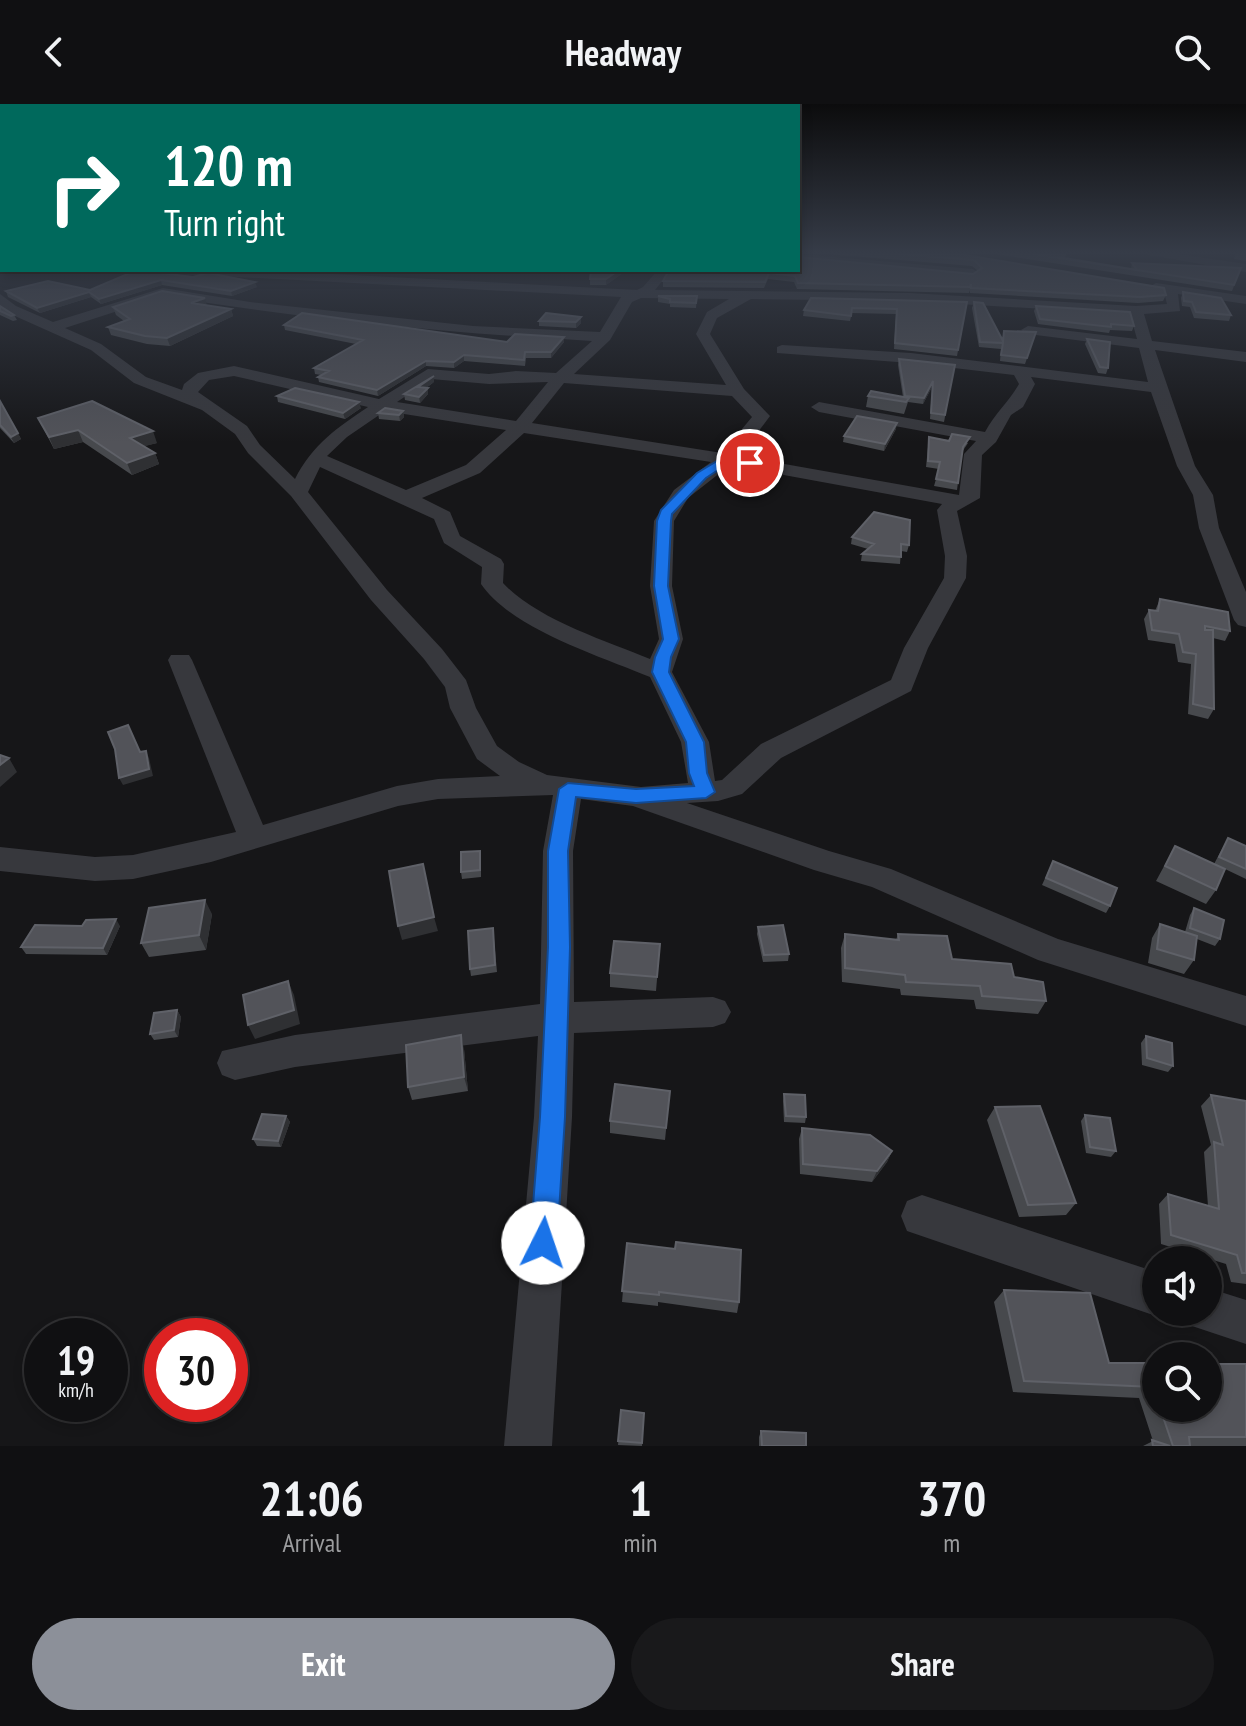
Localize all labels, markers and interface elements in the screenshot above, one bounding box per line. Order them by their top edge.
text: Headway [565,29,681,76]
icon: back [32,30,76,74]
icon: search [1170,30,1214,74]
text: 120 m [164,129,293,201]
icon: right [32,136,136,240]
text: Turn right [164,199,285,246]
pin [716,429,784,497]
icon: arrive [728,441,772,485]
position arrow [501,1201,585,1285]
map controls [1142,1246,1222,1422]
button: sound [1142,1246,1222,1326]
speed limit sign: 30 [144,1318,248,1422]
text: 19 [57,1334,95,1386]
button: search [1142,1342,1222,1422]
text: km/h [58,1377,94,1403]
text: 21:06 [260,1467,364,1529]
text: 1 [629,1467,652,1529]
text: 370 [917,1467,986,1529]
text: Arrival [282,1526,341,1559]
text: min [623,1526,657,1559]
text: m [943,1526,960,1559]
button: Exit [32,1618,615,1710]
button: Share [631,1618,1214,1710]

